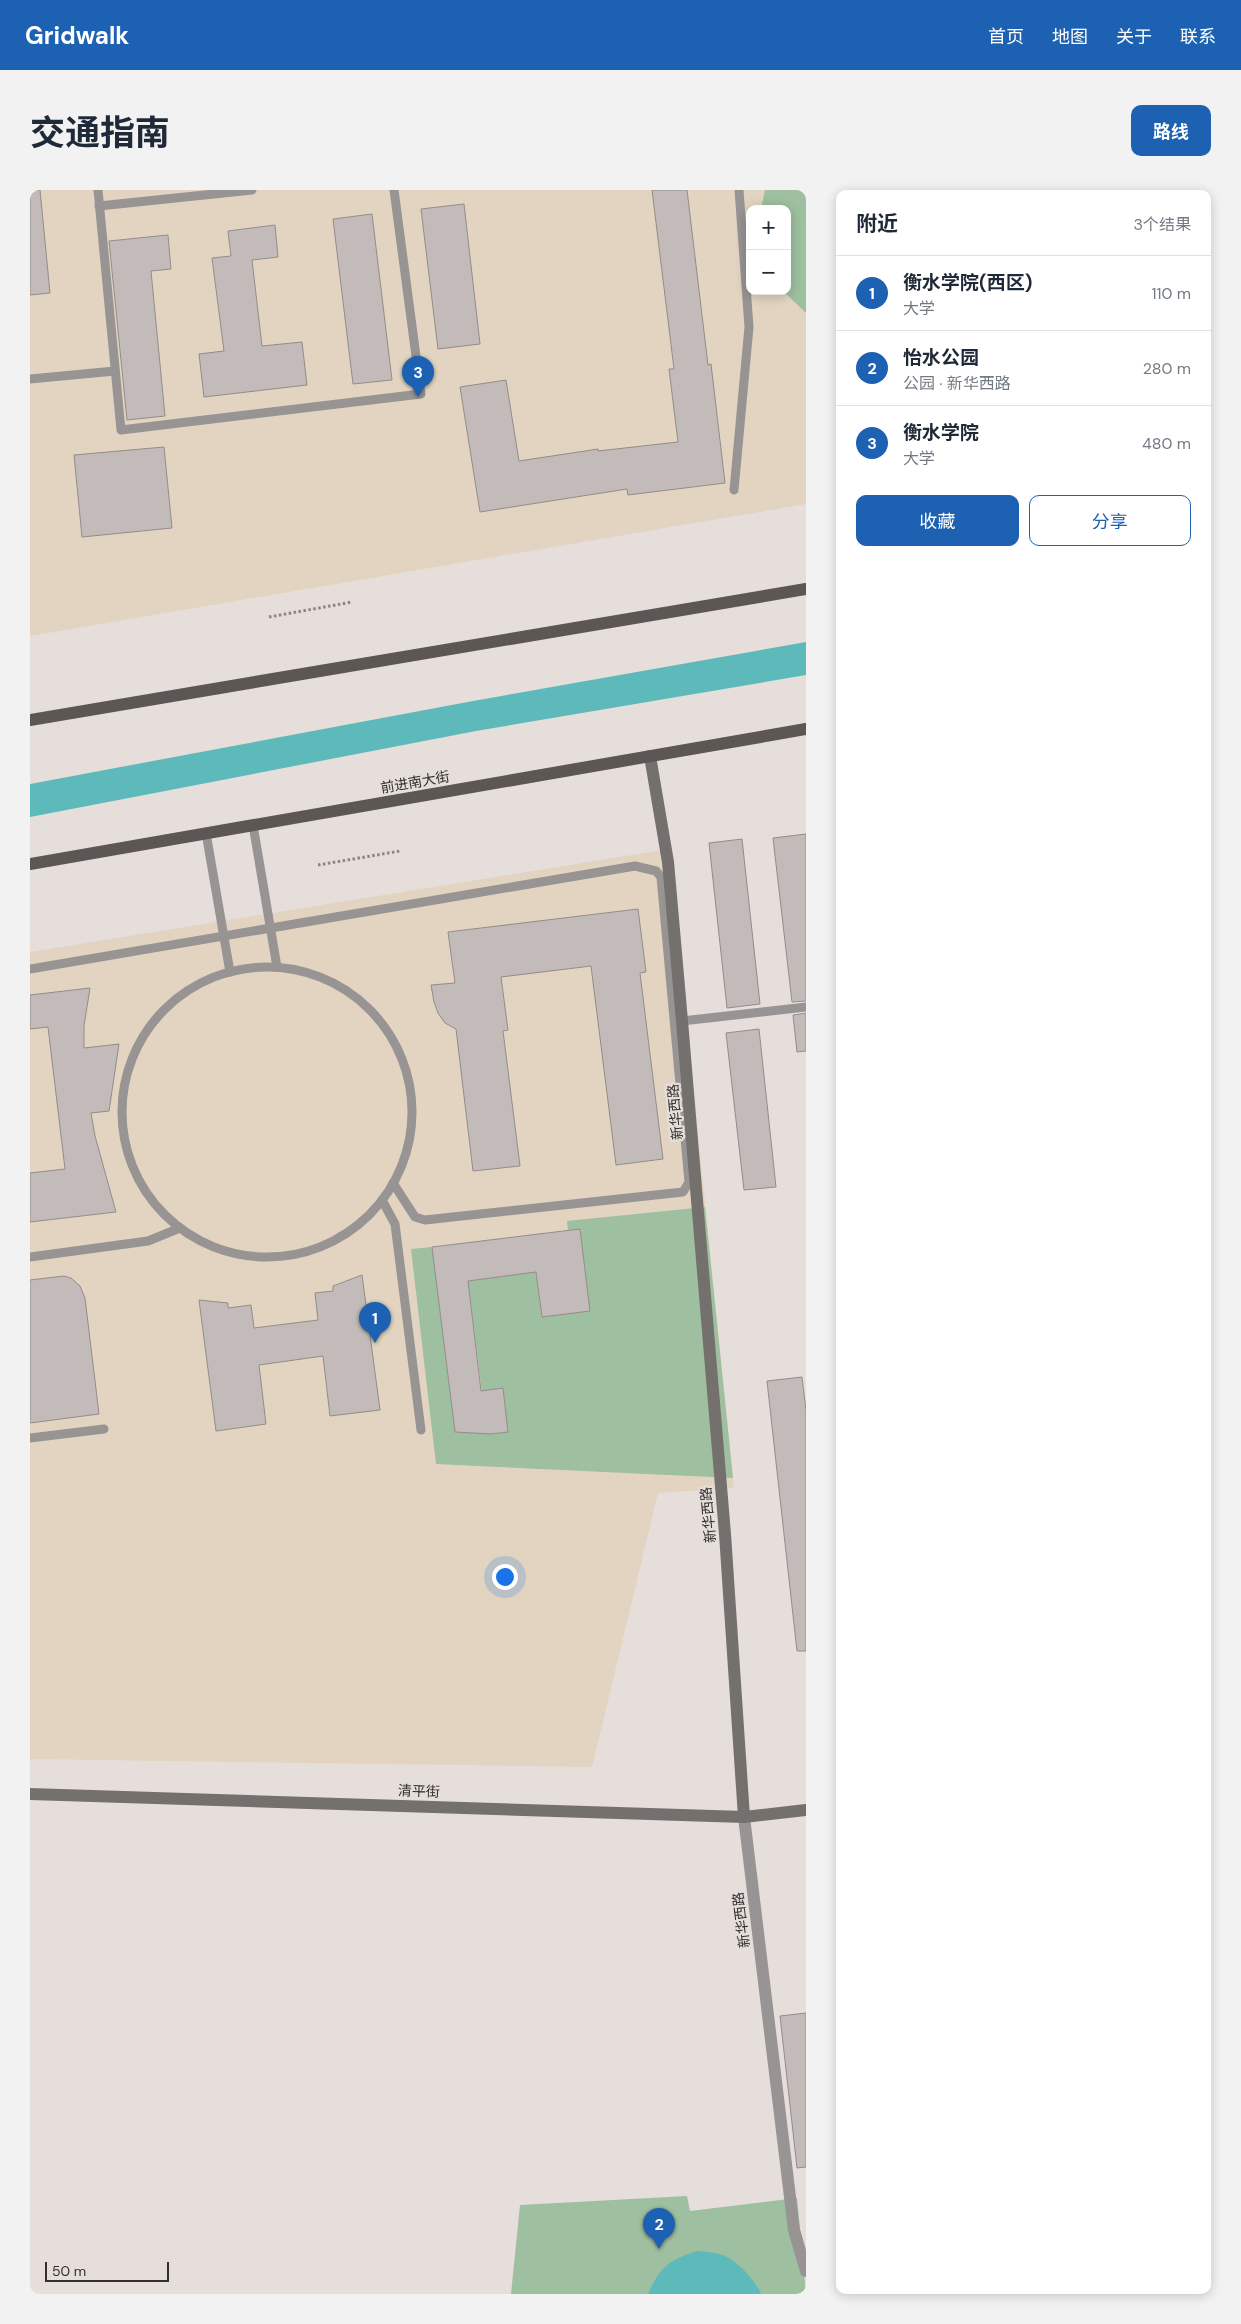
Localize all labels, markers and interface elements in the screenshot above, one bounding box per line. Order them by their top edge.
text: Gridwalk [25,20,129,51]
text: 首页 [988,25,1024,49]
text: 地图 [1052,25,1088,49]
text: 关于 [1116,25,1152,49]
text: 联系 [1180,25,1216,49]
button: 路线 [1131,105,1211,156]
text: 交通指南 [30,110,170,156]
map controls [746,205,791,295]
button: + [746,205,791,250]
text: 附近 [856,210,898,238]
text: 3个结果 [1134,214,1191,235]
button: − [746,250,791,295]
text: 衡水学院(西区) [903,270,1032,295]
text: 1 [869,283,875,304]
text: 110 m [1152,283,1191,304]
text: 大学 [903,298,935,319]
text: 怡水公园 [903,345,979,370]
pin: 3 [402,356,434,397]
text: 2 [867,358,877,379]
text: 280 m [1143,358,1191,379]
text: 公园 · 新华西路 [903,373,1011,394]
text: 衡水学院 [903,420,979,445]
text: 3 [867,433,877,454]
text: 480 m [1142,433,1191,454]
text: 大学 [903,448,935,469]
button: 收藏 [856,495,1019,546]
button: 分享 [1029,495,1191,546]
street label: 前进南大街 [379,767,451,797]
street label: 新华西路 [664,1083,686,1141]
pin: 1 [359,1302,391,1343]
street label: 新华西路 [697,1486,719,1544]
your location [492,1564,518,1590]
street label: 清平街 [398,1781,440,1801]
street label: 新华西路 [729,1891,753,1949]
pin: 2 [643,2208,675,2249]
scale bar [45,2259,169,2282]
text: 50 m [52,2262,86,2280]

